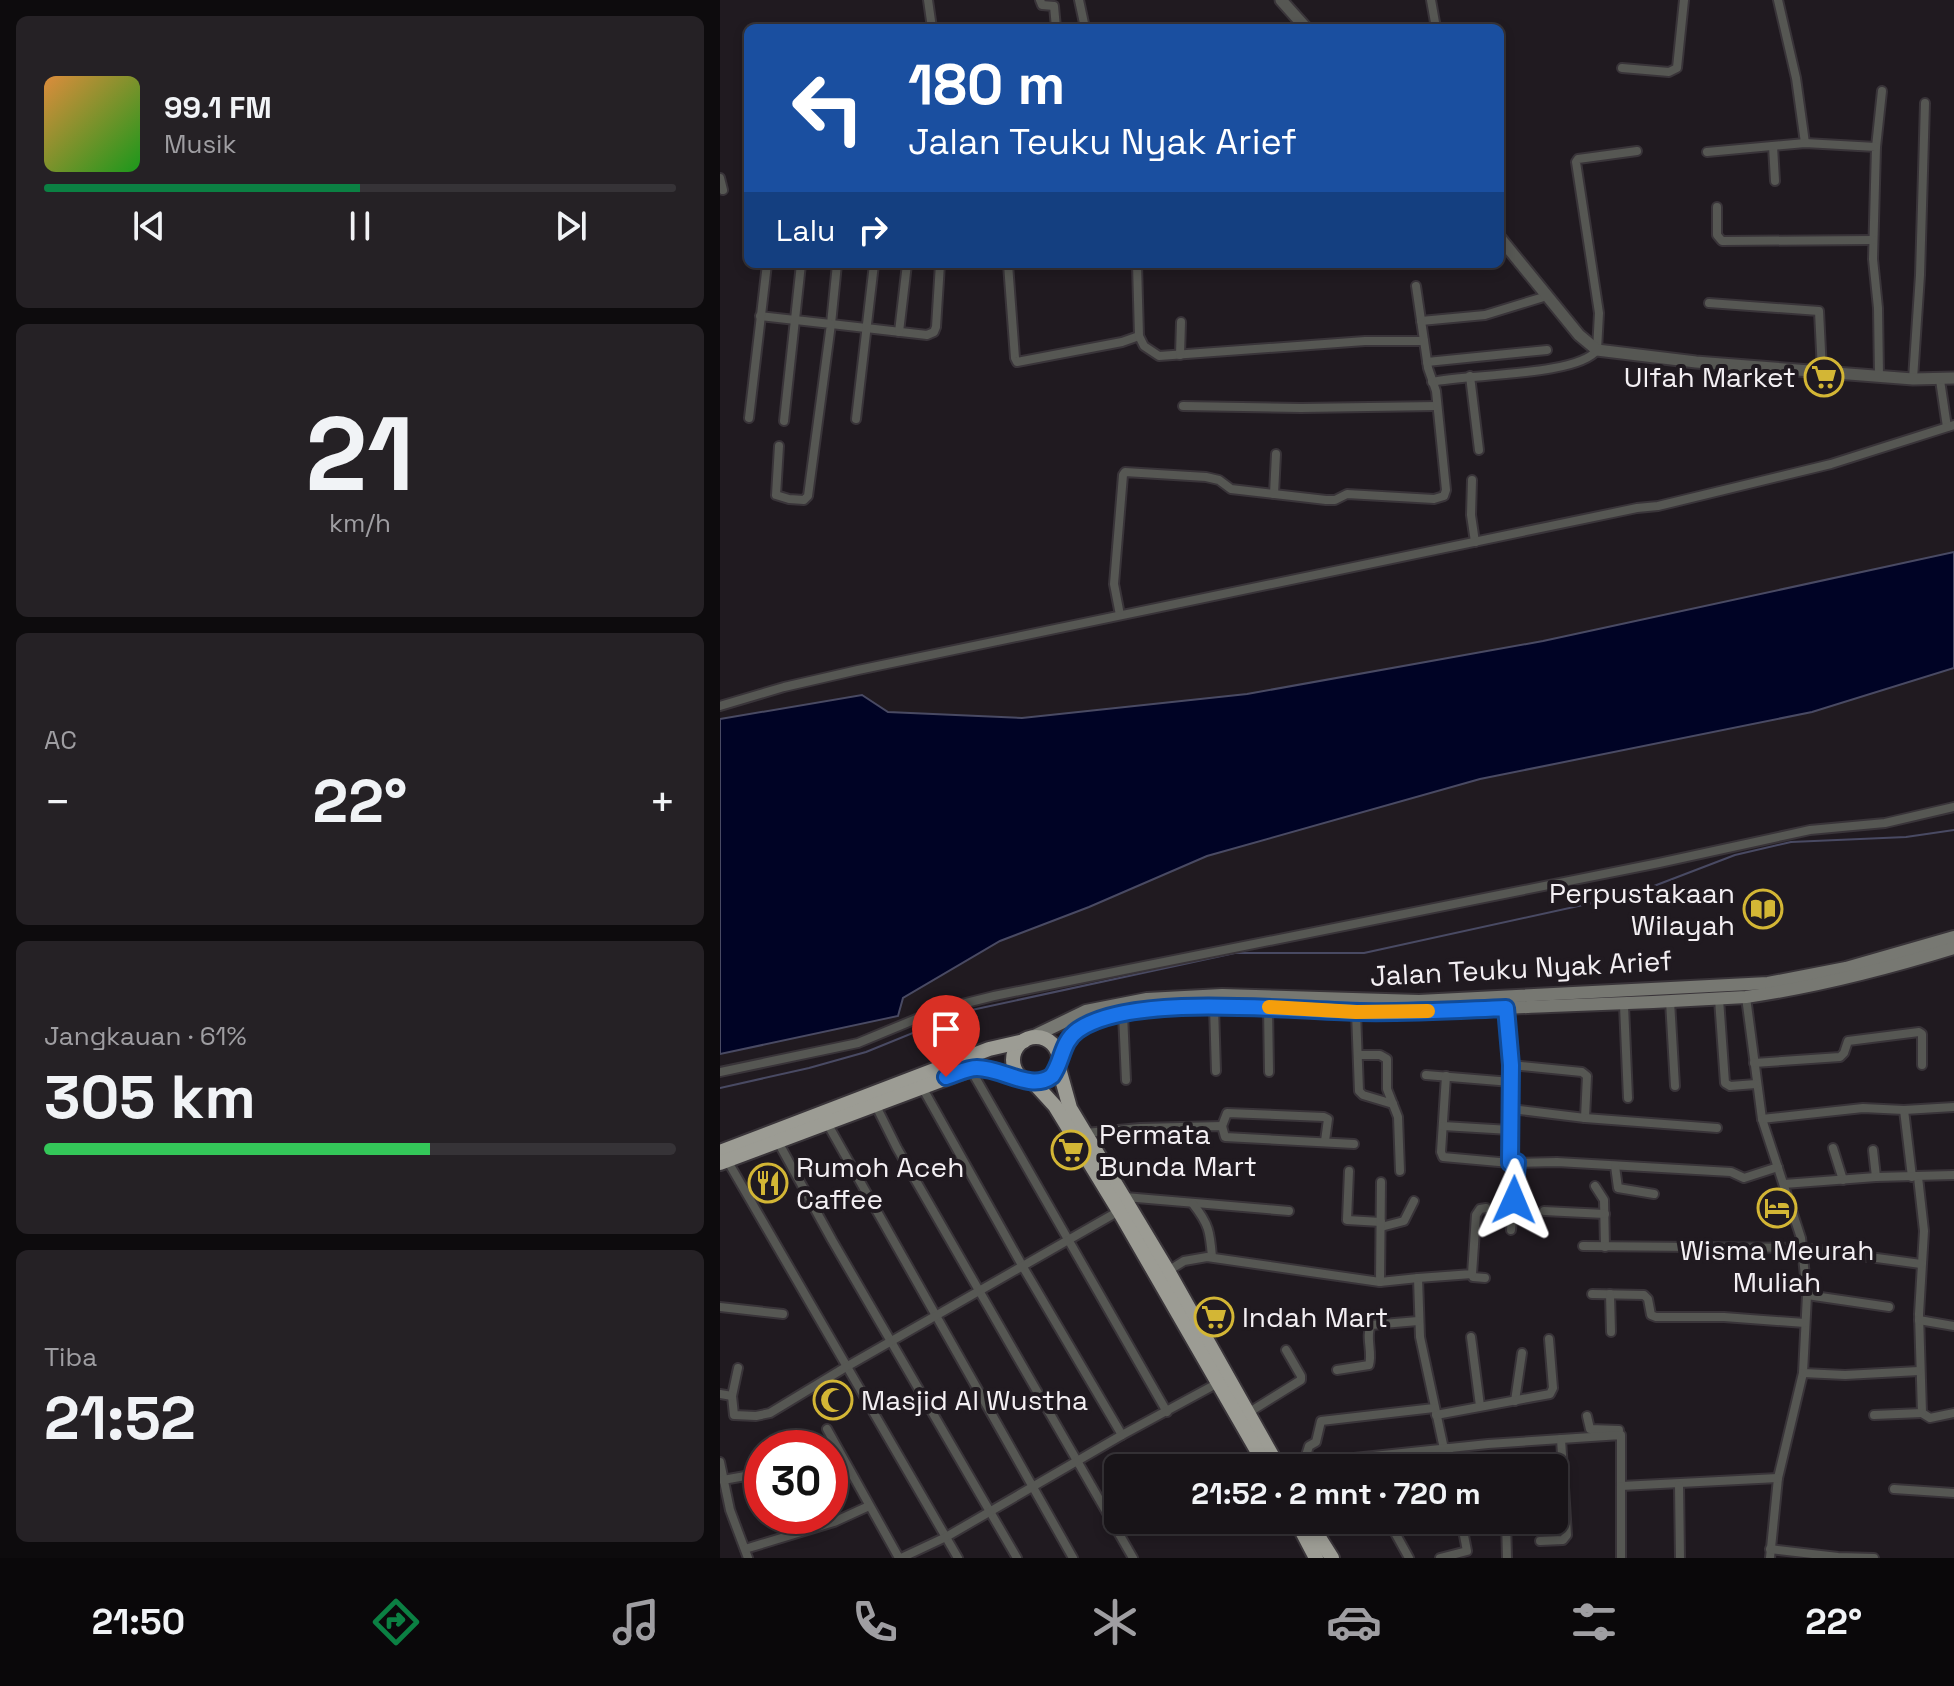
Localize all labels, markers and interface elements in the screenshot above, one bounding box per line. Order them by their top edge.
text: 180 m [908,49,1065,120]
icon: left [776,56,880,160]
text: 99.1 FM [164,88,272,127]
text: Jalan Teuku Nyak Arief [908,119,1297,165]
text: Musik [164,127,236,161]
icon: previous [127,204,171,248]
icon: pause [338,204,382,248]
icon: next [549,204,593,248]
icon: right [851,208,895,252]
text: Lalu [776,211,835,250]
supermarket icon: Ulfah Market [1803,356,1845,398]
place label: Ulfah Market [1624,359,1796,395]
text: 21 [306,388,414,520]
text: km/h [329,506,391,540]
text: AC [44,723,77,757]
text: 22° [313,763,407,840]
text: − [44,774,71,830]
text: + [649,774,676,830]
place label: Perpustakaan Wilayah [1549,875,1735,943]
library icon: Perpustakaan Wilayah [1742,888,1784,930]
street label: Jalan Teuku Nyak Arief [1369,942,1673,994]
pin [912,995,980,1077]
icon: arrive [924,1007,968,1051]
text: Jangkauan · 61% [44,1019,247,1053]
text: 305 km [44,1059,256,1136]
place label: Permata Bunda Mart [1099,1116,1257,1184]
supermarket icon: Permata Bunda Mart [1050,1129,1092,1171]
place label: Rumoh Aceh Caffee [796,1149,964,1217]
position arrow [1472,1158,1556,1242]
restaurant icon: Rumoh Aceh Caffee [747,1162,789,1204]
hotel icon: Wisma Meurah Muliah [1756,1187,1798,1229]
place label: Wisma Meurah Muliah [1680,1232,1874,1300]
supermarket icon: Indah Mart [1193,1296,1235,1338]
place label: Indah Mart [1242,1299,1388,1335]
text: Tiba [44,1340,97,1374]
mosque icon: Masjid Al Wustha [812,1379,854,1421]
text: 21:52 [44,1380,196,1457]
place label: Masjid Al Wustha [861,1382,1088,1418]
speed limit sign: 30 [744,1430,848,1534]
text: 21:52 · 2 mnt · 720 m [1191,1474,1481,1513]
icon: directions [368,1594,424,1650]
icon: music [608,1594,664,1650]
icon: phone [847,1594,903,1650]
icon: climate [1087,1594,1143,1650]
icon: car [1326,1594,1382,1650]
icon: filters [1566,1594,1622,1650]
text: 21:50 [92,1599,185,1645]
text: 22° [1805,1599,1862,1645]

